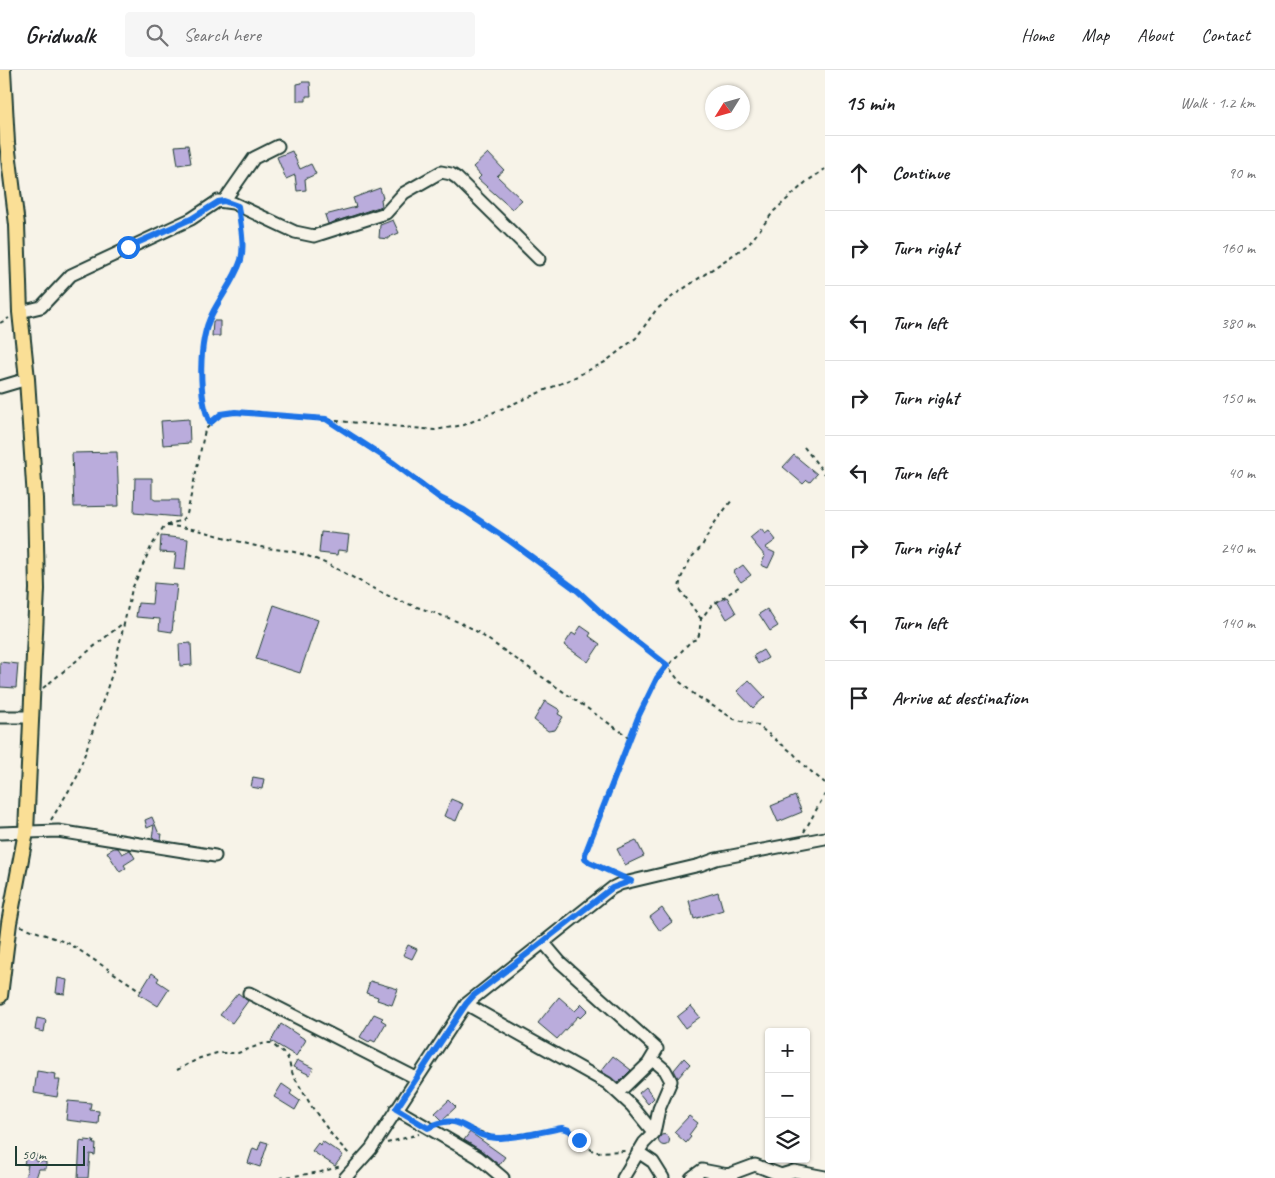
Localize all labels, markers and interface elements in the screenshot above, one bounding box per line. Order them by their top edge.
search box [125,12,475,57]
text: Gridwalk [25,20,95,50]
icon: search [143,21,171,49]
text: Search here [183,23,261,47]
text: Home [1021,24,1054,46]
text: Map [1082,24,1109,46]
text: About [1137,24,1173,46]
text: Contact [1201,24,1250,46]
north arrow [705,85,750,130]
text: 15 min [845,90,894,116]
text: Walk · 1.2 km [1180,93,1255,113]
icon: ahead [845,159,873,187]
text: Continue [892,161,949,185]
text: 90 m [1228,163,1255,183]
icon: right [845,234,873,262]
route start [117,236,140,259]
text: Turn right [892,236,959,260]
text: 160 m [1221,238,1255,258]
icon: left [845,309,873,337]
text: Turn left [892,311,947,335]
text: 380 m [1221,313,1255,333]
icon: right [845,384,873,412]
text: Turn right [892,386,959,410]
text: 150 m [1221,388,1255,408]
icon: left [845,459,873,487]
text: Turn left [892,461,947,485]
text: 40 m [1228,463,1255,483]
icon: right [845,534,873,562]
text: Turn right [892,536,959,560]
text: 240 m [1221,538,1255,558]
icon: left [845,609,873,637]
text: Turn left [892,611,947,635]
text: 140 m [1221,613,1255,633]
icon: arrive [845,684,873,712]
text: Arrive at destination [892,686,1028,710]
map controls [765,1028,810,1163]
button: + [765,1028,810,1073]
button: − [765,1073,810,1118]
button: layers [765,1118,810,1163]
route end [568,1129,591,1152]
scale bar [15,1143,85,1166]
text: 50 m [22,1146,46,1163]

